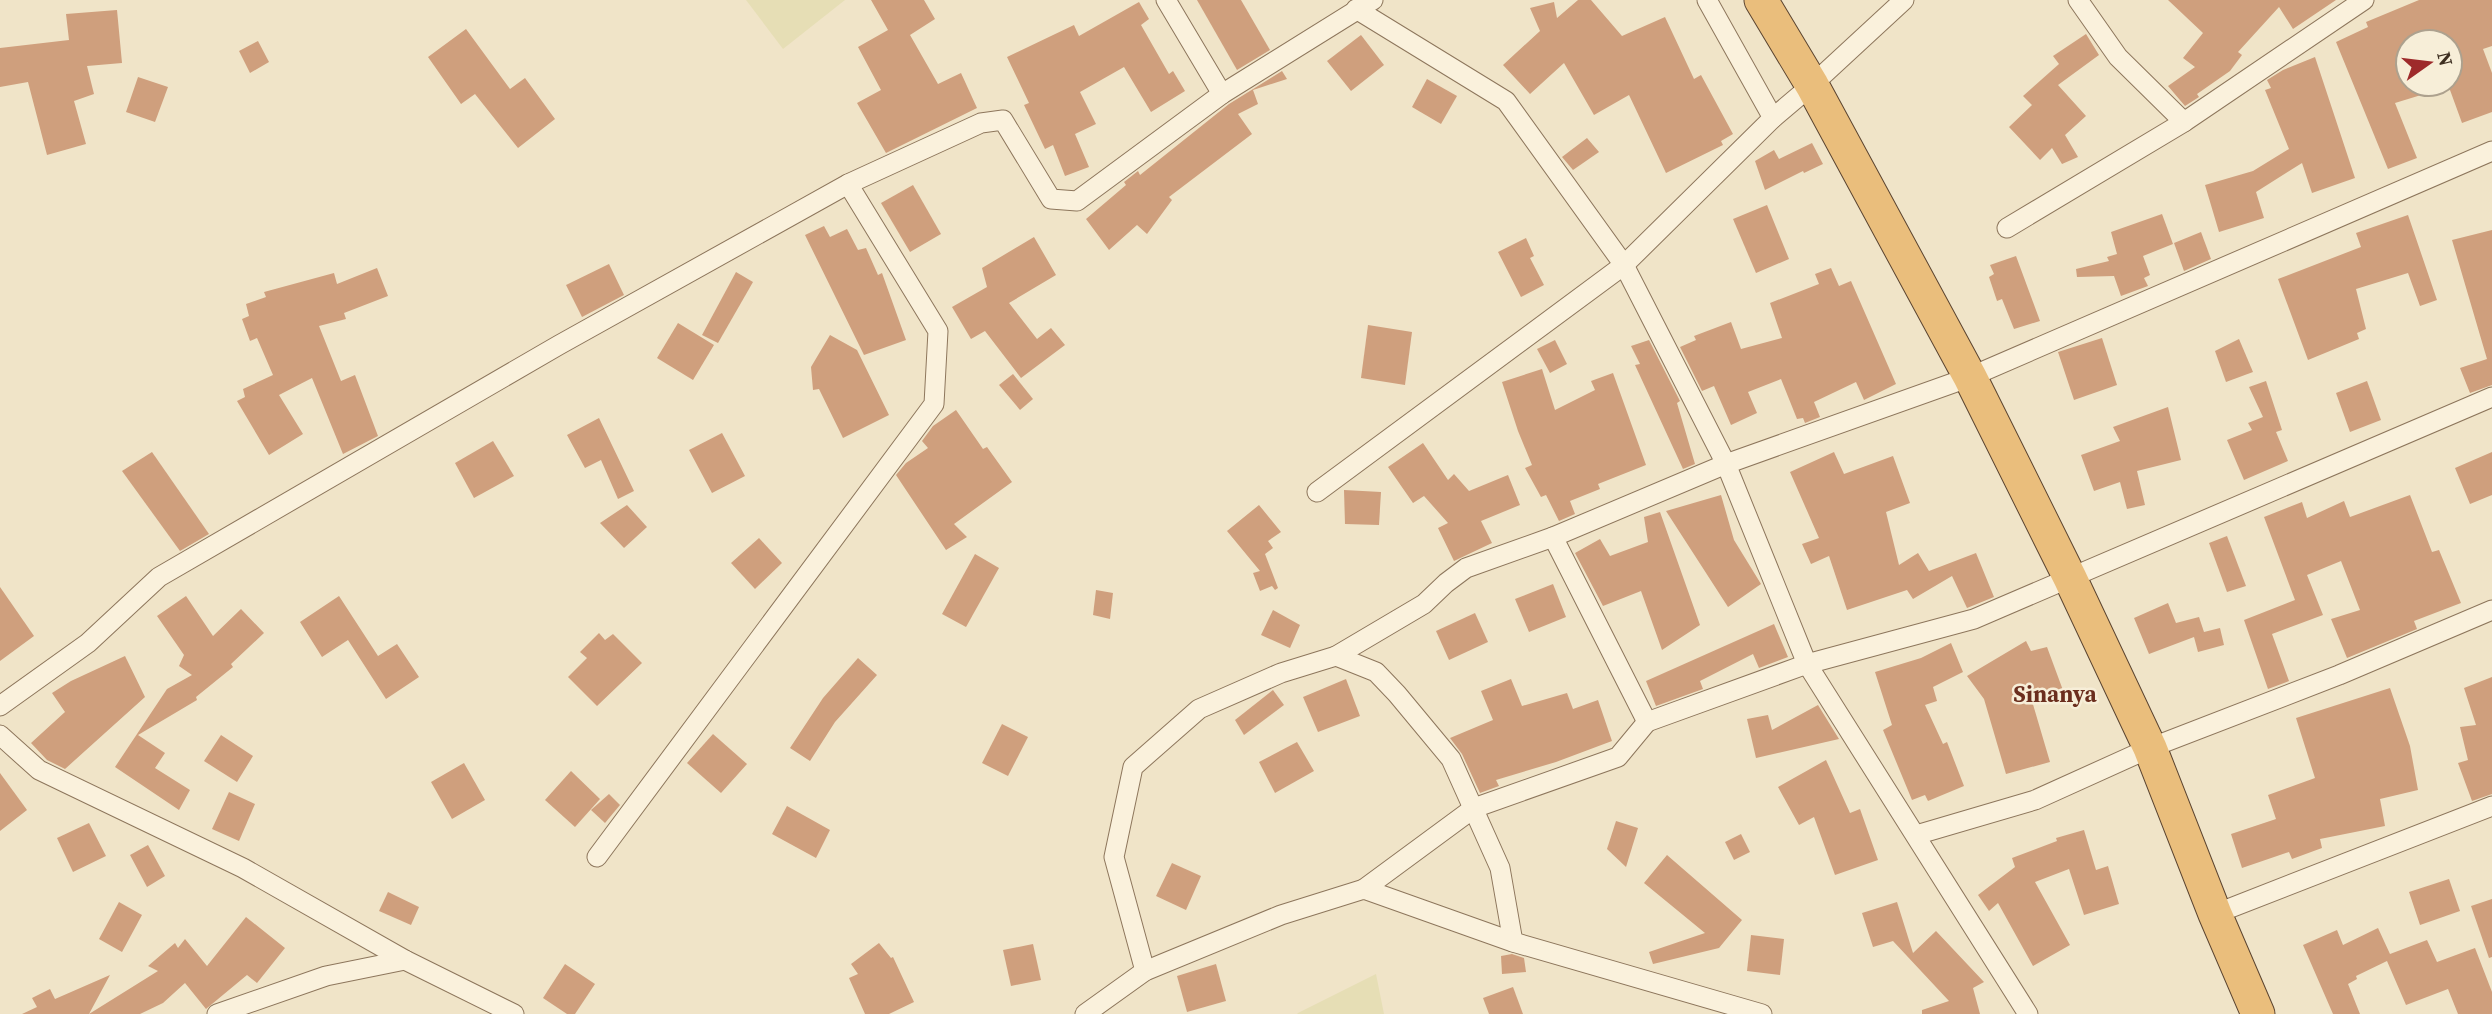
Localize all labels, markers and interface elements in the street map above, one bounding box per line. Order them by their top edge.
north arrow [2394,28,2464,98]
text: N [2431,49,2460,69]
district label: Sinanya [2013,678,2097,710]

